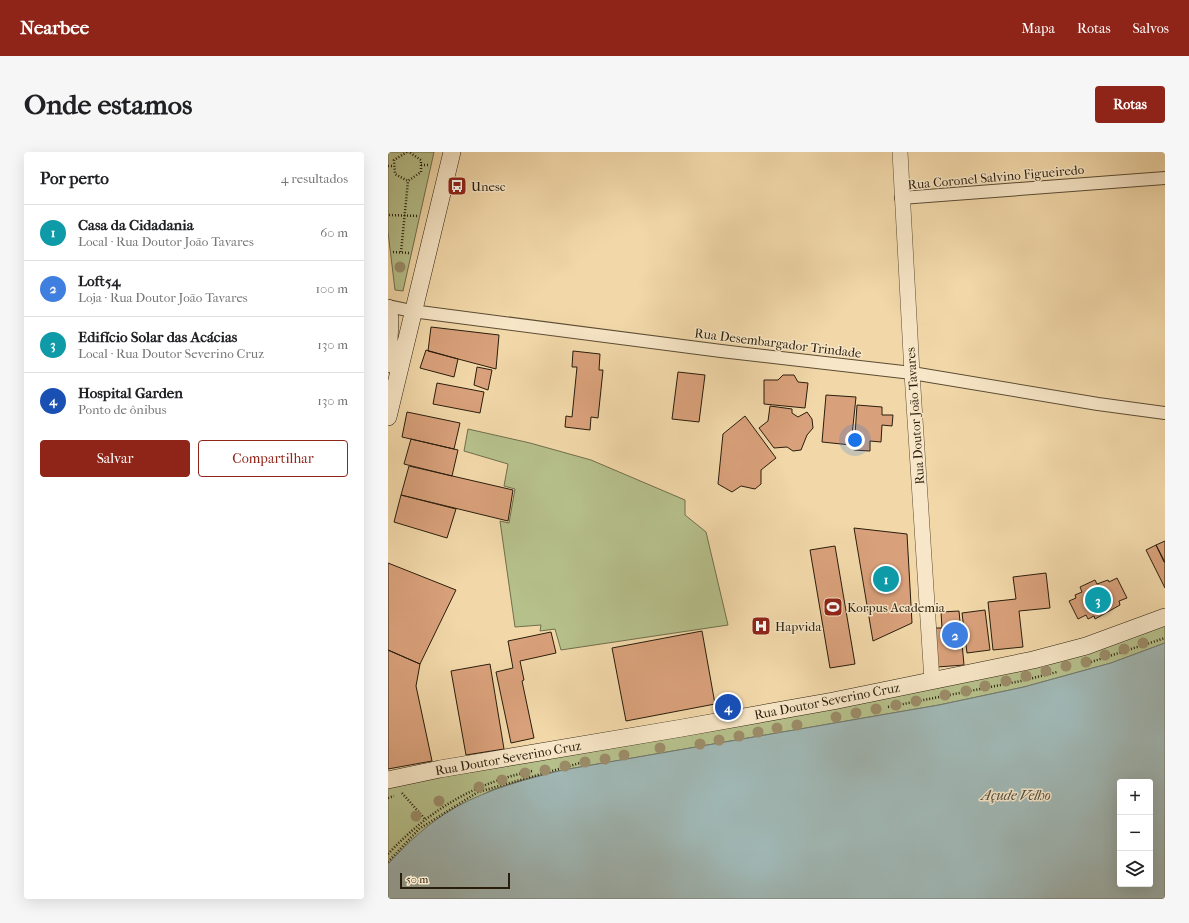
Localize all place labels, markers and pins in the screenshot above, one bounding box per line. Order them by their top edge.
bus stop icon: Unesc [446,175,468,197]
place label: Unesc [471,179,506,194]
pin: 1 [873,564,899,594]
pin: 3 [1085,585,1111,615]
sports icon: Korpus Academia [822,596,844,618]
place label: Korpus Academia [847,600,946,615]
hospital icon: Hapvida [750,615,772,637]
place label: Hapvida [775,619,822,634]
pin: 2 [942,620,968,650]
pin: 4 [715,692,741,722]

